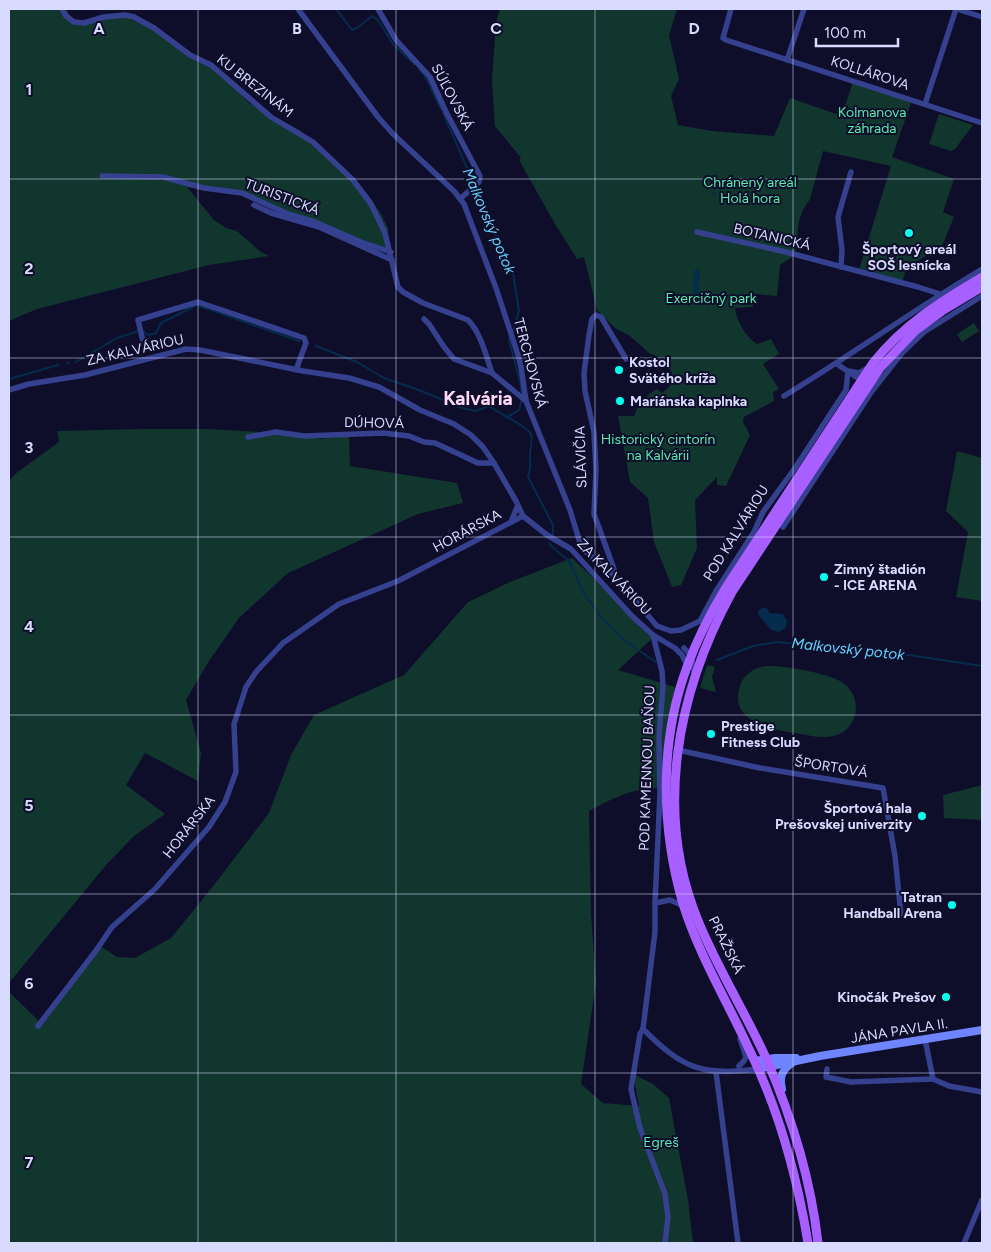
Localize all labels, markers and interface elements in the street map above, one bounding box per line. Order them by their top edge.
scale bar [816,15,898,47]
text: A [93,19,105,38]
text: B [292,19,302,38]
text: C [490,19,502,38]
text: D [688,19,700,38]
text: 100 m [824,24,866,42]
street label: KU BREZINÁM [213,51,297,121]
street label: KOLLÁROVA [829,52,912,94]
street label: SÚĽOVSKÁ [427,61,477,134]
text: 1 [26,80,32,99]
park label: Kolmanova záhrada [838,104,906,137]
water label: Malkovský potok [459,165,520,277]
park label: Chránený areál Holá hora [703,174,797,207]
street label: TURISTICKÁ [242,175,322,219]
street label: BOTANICKÁ [732,220,813,254]
marker: Športový areál SOŠ lesnícka [903,227,915,239]
place label: Športový areál SOŠ lesnícka [862,241,956,274]
text: 2 [24,259,34,278]
park label: Exercičný park [665,290,757,307]
street label: TERCHOVSKÁ [510,316,550,410]
street label: ZA KALVÁRIOU [85,331,185,369]
place label: Kostol Svätého kríža [629,354,716,387]
marker: Kostol Svätého kríža [613,364,625,376]
district label: Kalvária [443,387,513,410]
place label: Mariánska kaplnka [630,393,747,410]
marker: Mariánska kaplnka [614,395,626,407]
street label: DÚHOVÁ [344,414,405,432]
street label: SLÁVIČIA [571,425,591,488]
park label: Historický cintorín na Kalvárii [601,431,715,464]
text: 3 [25,438,34,457]
street label: POD KALVÁRIOU [700,482,772,584]
street label: HORÁRSKA [430,506,505,556]
street label: ZA KALVÁRIOU [573,535,655,619]
place label: Zimný štadión - ICE ARENA [834,561,926,594]
marker: Zimný štadión - ICE ARENA [818,571,830,583]
text: 4 [24,617,34,636]
water label: Malkovský potok [791,634,906,664]
street label: POD KAMENNOU BAŇOU [636,685,658,851]
place label: Prestige Fitness Club [721,718,800,751]
marker: Prestige Fitness Club [705,728,717,740]
street label: ŠPORTOVÁ [793,753,869,781]
street label: HORÁRSKA [159,792,219,862]
text: 5 [24,796,34,815]
place label: Športová hala Prešovskej univerzity [775,800,913,833]
marker: Športová hala Prešovskej univerzity [916,810,928,822]
place label: Tatran Handball Arena [843,889,942,922]
marker: Tatran Handball Arena [946,899,958,911]
street label: PRAŽSKÁ [705,913,747,977]
text: 6 [24,974,34,993]
place label: Kinočák Prešov [837,989,936,1006]
marker: Kinočák Prešov [940,991,952,1003]
street label: JÁNA PAVLA II. [849,1015,949,1047]
park label: Egreš [643,1134,679,1151]
text: 7 [25,1153,34,1172]

